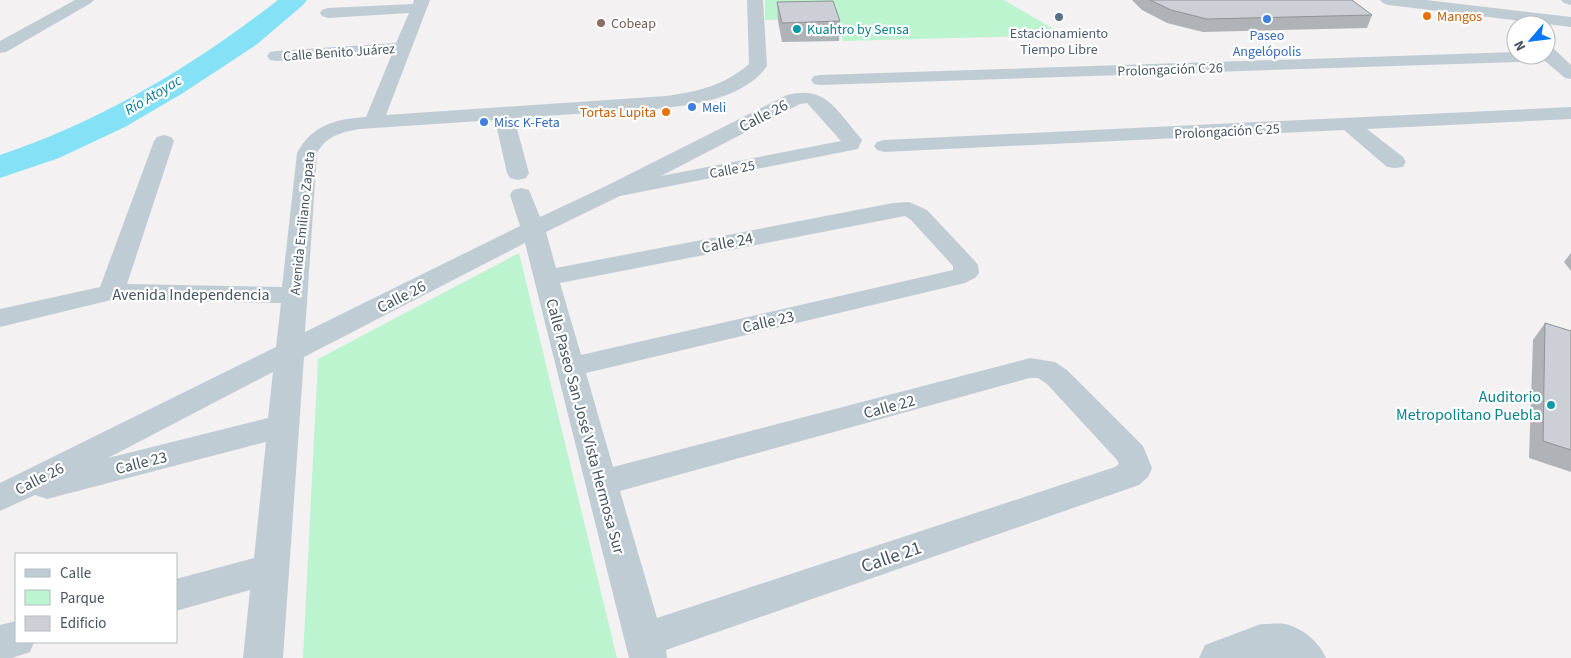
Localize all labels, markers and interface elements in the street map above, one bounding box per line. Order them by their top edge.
place label: Mangos [1437,7,1482,27]
marker: Mangos [1421,10,1433,22]
marker: Estacionamiento Tiempo Libre [1053,11,1065,23]
marker: Paseo Angelópolis [1261,13,1273,25]
place label: Cobeap [611,14,656,34]
north arrow [1506,15,1556,65]
marker: Cobeap [595,17,607,29]
place label: Kuahtro by Sensa [807,20,909,40]
marker: Kuahtro by Sensa [791,23,803,35]
place label: Estacionamiento Tiempo Libre [1010,24,1108,60]
place label: Paseo Angelópolis [1233,26,1301,62]
text: N [1509,37,1531,54]
street label: Calle Benito Juárez [282,39,396,67]
street label: Prolongación C 26 [1117,58,1223,82]
water label: Río Atoyac [121,70,186,121]
street label: Calle 26 [735,94,792,138]
place label: Meli [702,98,726,118]
marker: Meli [686,101,698,113]
place label: Tortas Lupita [580,103,656,123]
marker: Tortas Lupita [660,106,672,118]
place label: Misc K-Feta [494,113,560,133]
marker: Misc K-Feta [478,116,490,128]
street label: Prolongación C 25 [1174,119,1280,145]
street label: Avenida Emiliano Zapata [285,150,320,296]
street label: Calle 25 [708,156,757,184]
street label: Calle 24 [699,227,755,259]
street label: Calle 26 [373,275,430,319]
street label: Avenida Independencia [113,284,269,306]
street label: Calle Paseo San José Vista Hermosa Sur [540,296,630,557]
street label: Calle 23 [740,305,796,339]
place label: Auditorio Metropolitano Puebla [1396,386,1541,426]
street label: Calle 22 [861,390,917,424]
marker: Auditorio Metropolitano Puebla [1545,399,1557,411]
street label: Calle 23 [113,446,169,480]
street label: Calle 26 [11,457,68,501]
street label: Calle 21 [858,535,925,580]
legend [15,553,178,643]
text: Calle [60,563,91,584]
text: Parque [60,588,104,609]
text: Edificio [60,613,107,634]

